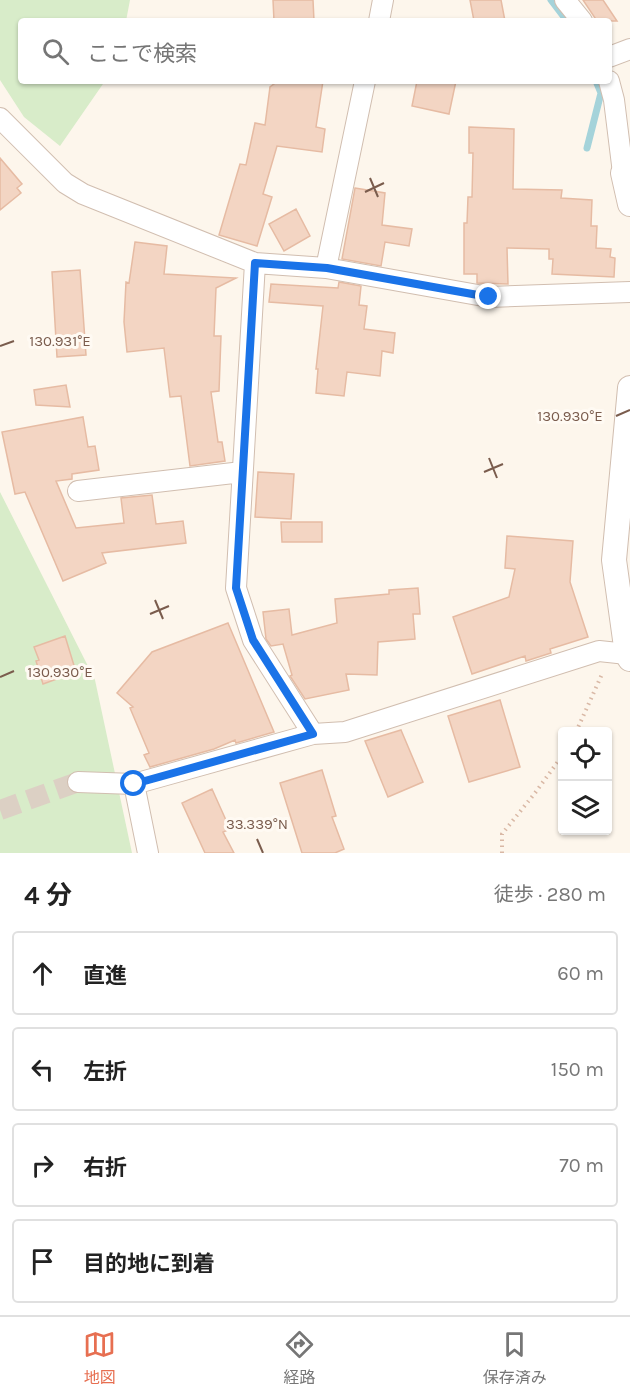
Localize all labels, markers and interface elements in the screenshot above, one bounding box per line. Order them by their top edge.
search box [18,18,612,84]
icon: search [39,35,72,68]
text: ここで検索 [87,41,197,67]
route end [475,283,501,309]
text: 130.931°E [29,332,91,350]
text: 130.930°E [537,407,603,425]
text: 130.930°E [27,663,93,681]
map controls [558,727,612,835]
button: locate [558,727,612,781]
route start [120,770,146,796]
button: layers [558,781,612,835]
text: 33.339°N [226,815,288,833]
text: 4 分 [24,880,72,911]
text: 徒歩 · 280 m [494,883,606,906]
icon: ahead [26,957,59,990]
text: 60 m [557,962,604,985]
text: 直進 [83,963,127,989]
icon: left [26,1053,59,1086]
text: 150 m [551,1058,604,1081]
text: 左折 [83,1059,127,1085]
icon: right [26,1149,59,1182]
text: 70 m [559,1154,604,1177]
text: 右折 [83,1155,127,1181]
icon: arrive [26,1245,59,1278]
text: 目的地に到着 [83,1251,215,1277]
tab: 地図 [83,1328,116,1388]
tab: 経路 [283,1328,316,1388]
tab: 保存済み [483,1328,547,1388]

